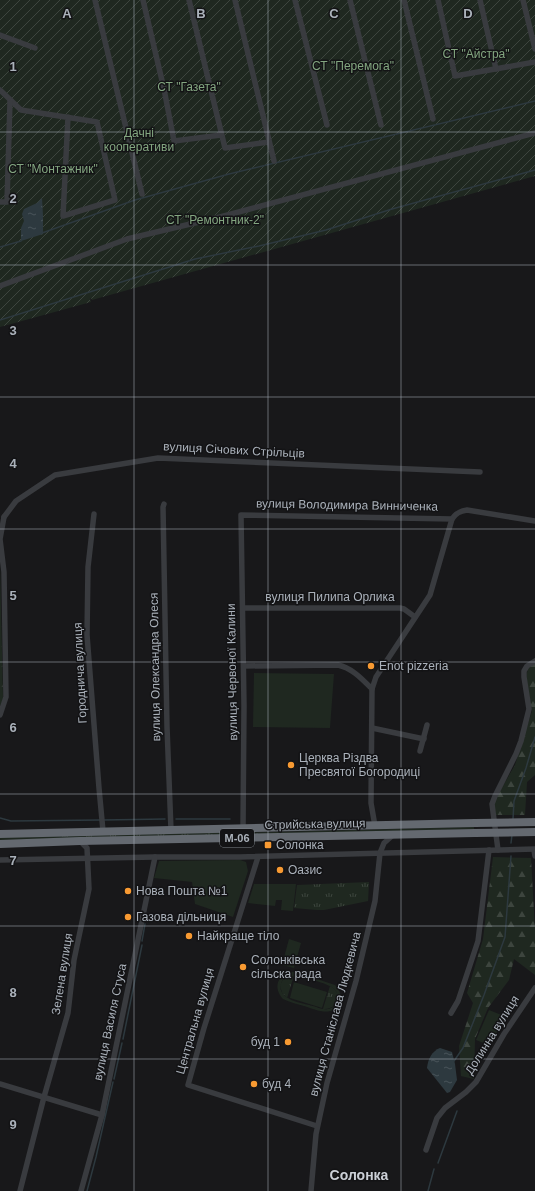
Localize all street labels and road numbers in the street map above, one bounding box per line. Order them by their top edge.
street label: вулиця Січових Стрільців [163,439,305,461]
street label: вулиця Володимира Винниченка [256,496,438,514]
street label: вулиця Пилипа Орлика [265,590,395,604]
street label: вулиця Олександра Олеся [147,592,163,742]
street label: вулиця Червоної Калини [224,603,240,741]
street label: Городнича вулиця [70,622,90,724]
street label: Стрийська вулиця [264,816,366,832]
road number: М-06 [220,829,254,847]
street label: вулиця Станіслава Людкевича [306,930,364,1098]
street label: Зелена вулиця [49,932,75,1016]
street label: вулиця Василя Стуса [91,962,129,1082]
street label: Центральна вулиця [173,966,217,1076]
street label: Долинна вулиця [462,993,522,1077]

